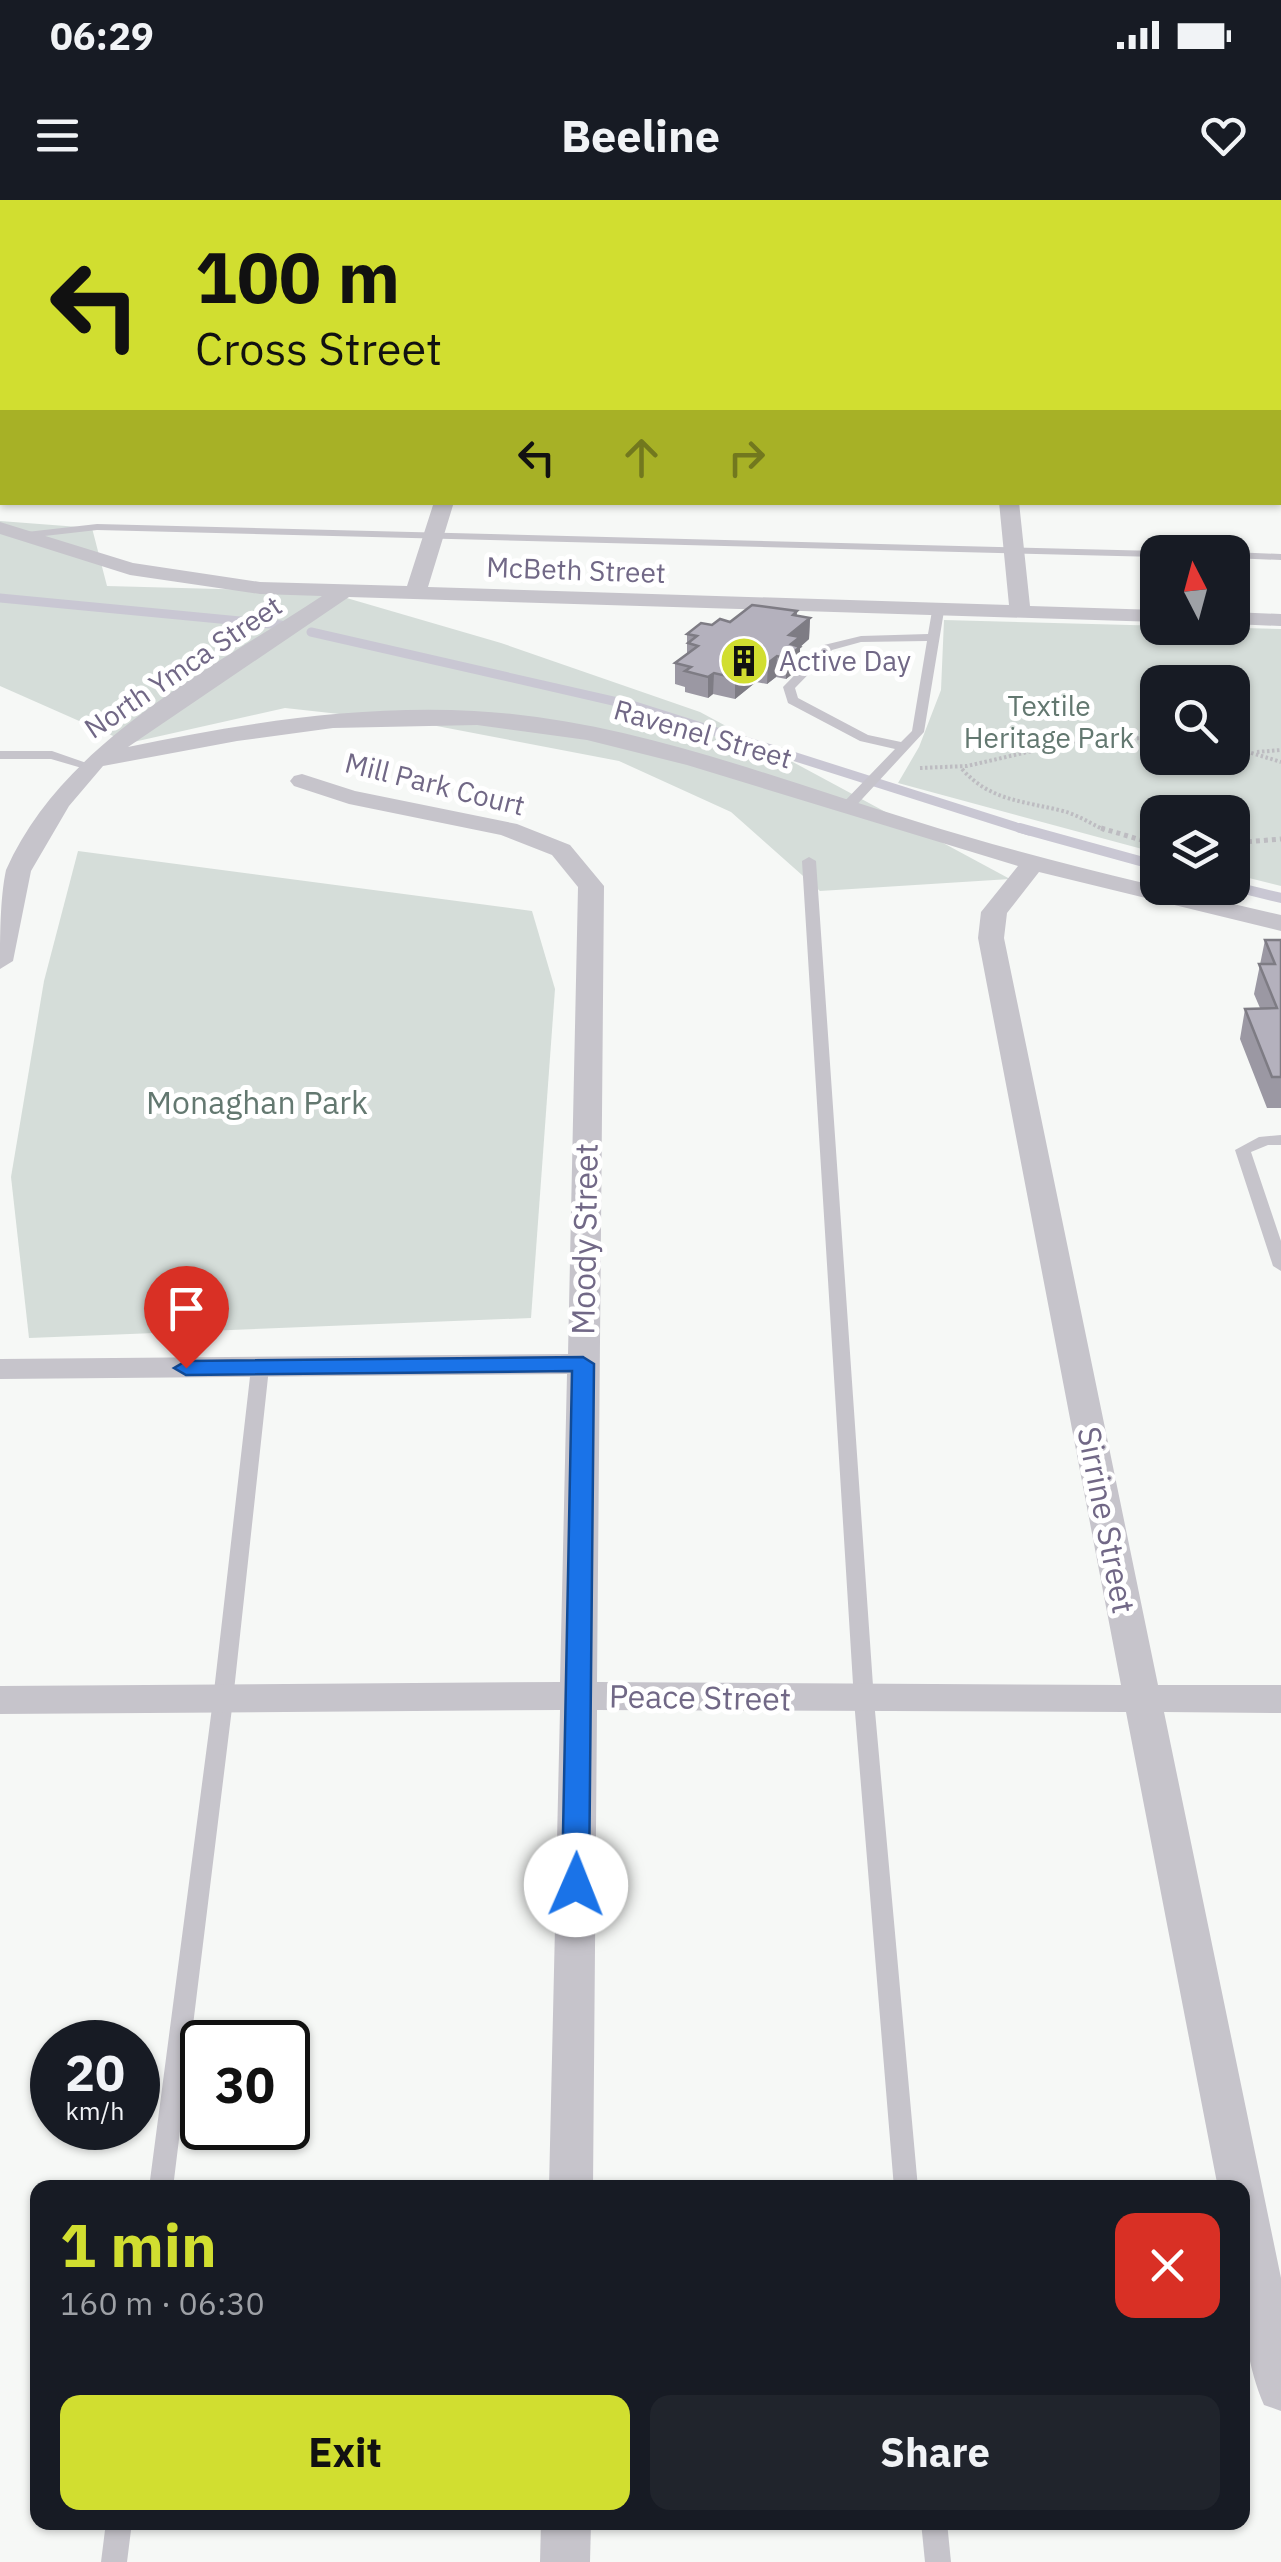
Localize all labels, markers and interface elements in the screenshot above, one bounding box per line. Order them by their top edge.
text: 06:29 [50,11,154,60]
text: Beeline [561,106,720,164]
icon: menu [30,108,85,163]
icon: heart [1196,108,1251,163]
text: 100 m [195,231,400,322]
icon: left [30,240,160,370]
text: Cross Street [195,319,442,377]
icon: left [509,430,564,485]
icon: ahead [614,430,669,485]
icon: right [719,430,774,485]
north arrow [1140,535,1250,645]
map controls [1140,535,1250,905]
street label: McBeth Street [486,548,666,591]
street label: North Ymca Street [77,587,289,746]
building icon: Active Day [718,635,770,687]
place label: Active Day [779,642,911,679]
button: search [1140,665,1250,775]
park label: Textile Heritage Park [964,687,1134,756]
street label: Ravenel Street [610,690,796,777]
street label: Mill Park Court [341,743,529,824]
button: layers [1140,795,1250,905]
park label: Monaghan Park [146,1081,368,1123]
street label: Moody Street [561,1143,607,1335]
pin [144,1266,229,1369]
icon: arrive [159,1281,214,1336]
street label: Sirrine Street [1068,1423,1146,1617]
street label: Peace Street [609,1674,791,1720]
position arrow [524,1833,628,1937]
speed limit sign: 30 [180,2020,310,2150]
text: 20 [65,2040,125,2105]
text: km/h [66,2094,124,2127]
text: 1 min [60,2205,217,2284]
button: close [1115,2213,1220,2318]
text: 160 m · 06:30 [60,2282,265,2324]
button: Exit [60,2395,630,2510]
button: Share [650,2395,1220,2510]

